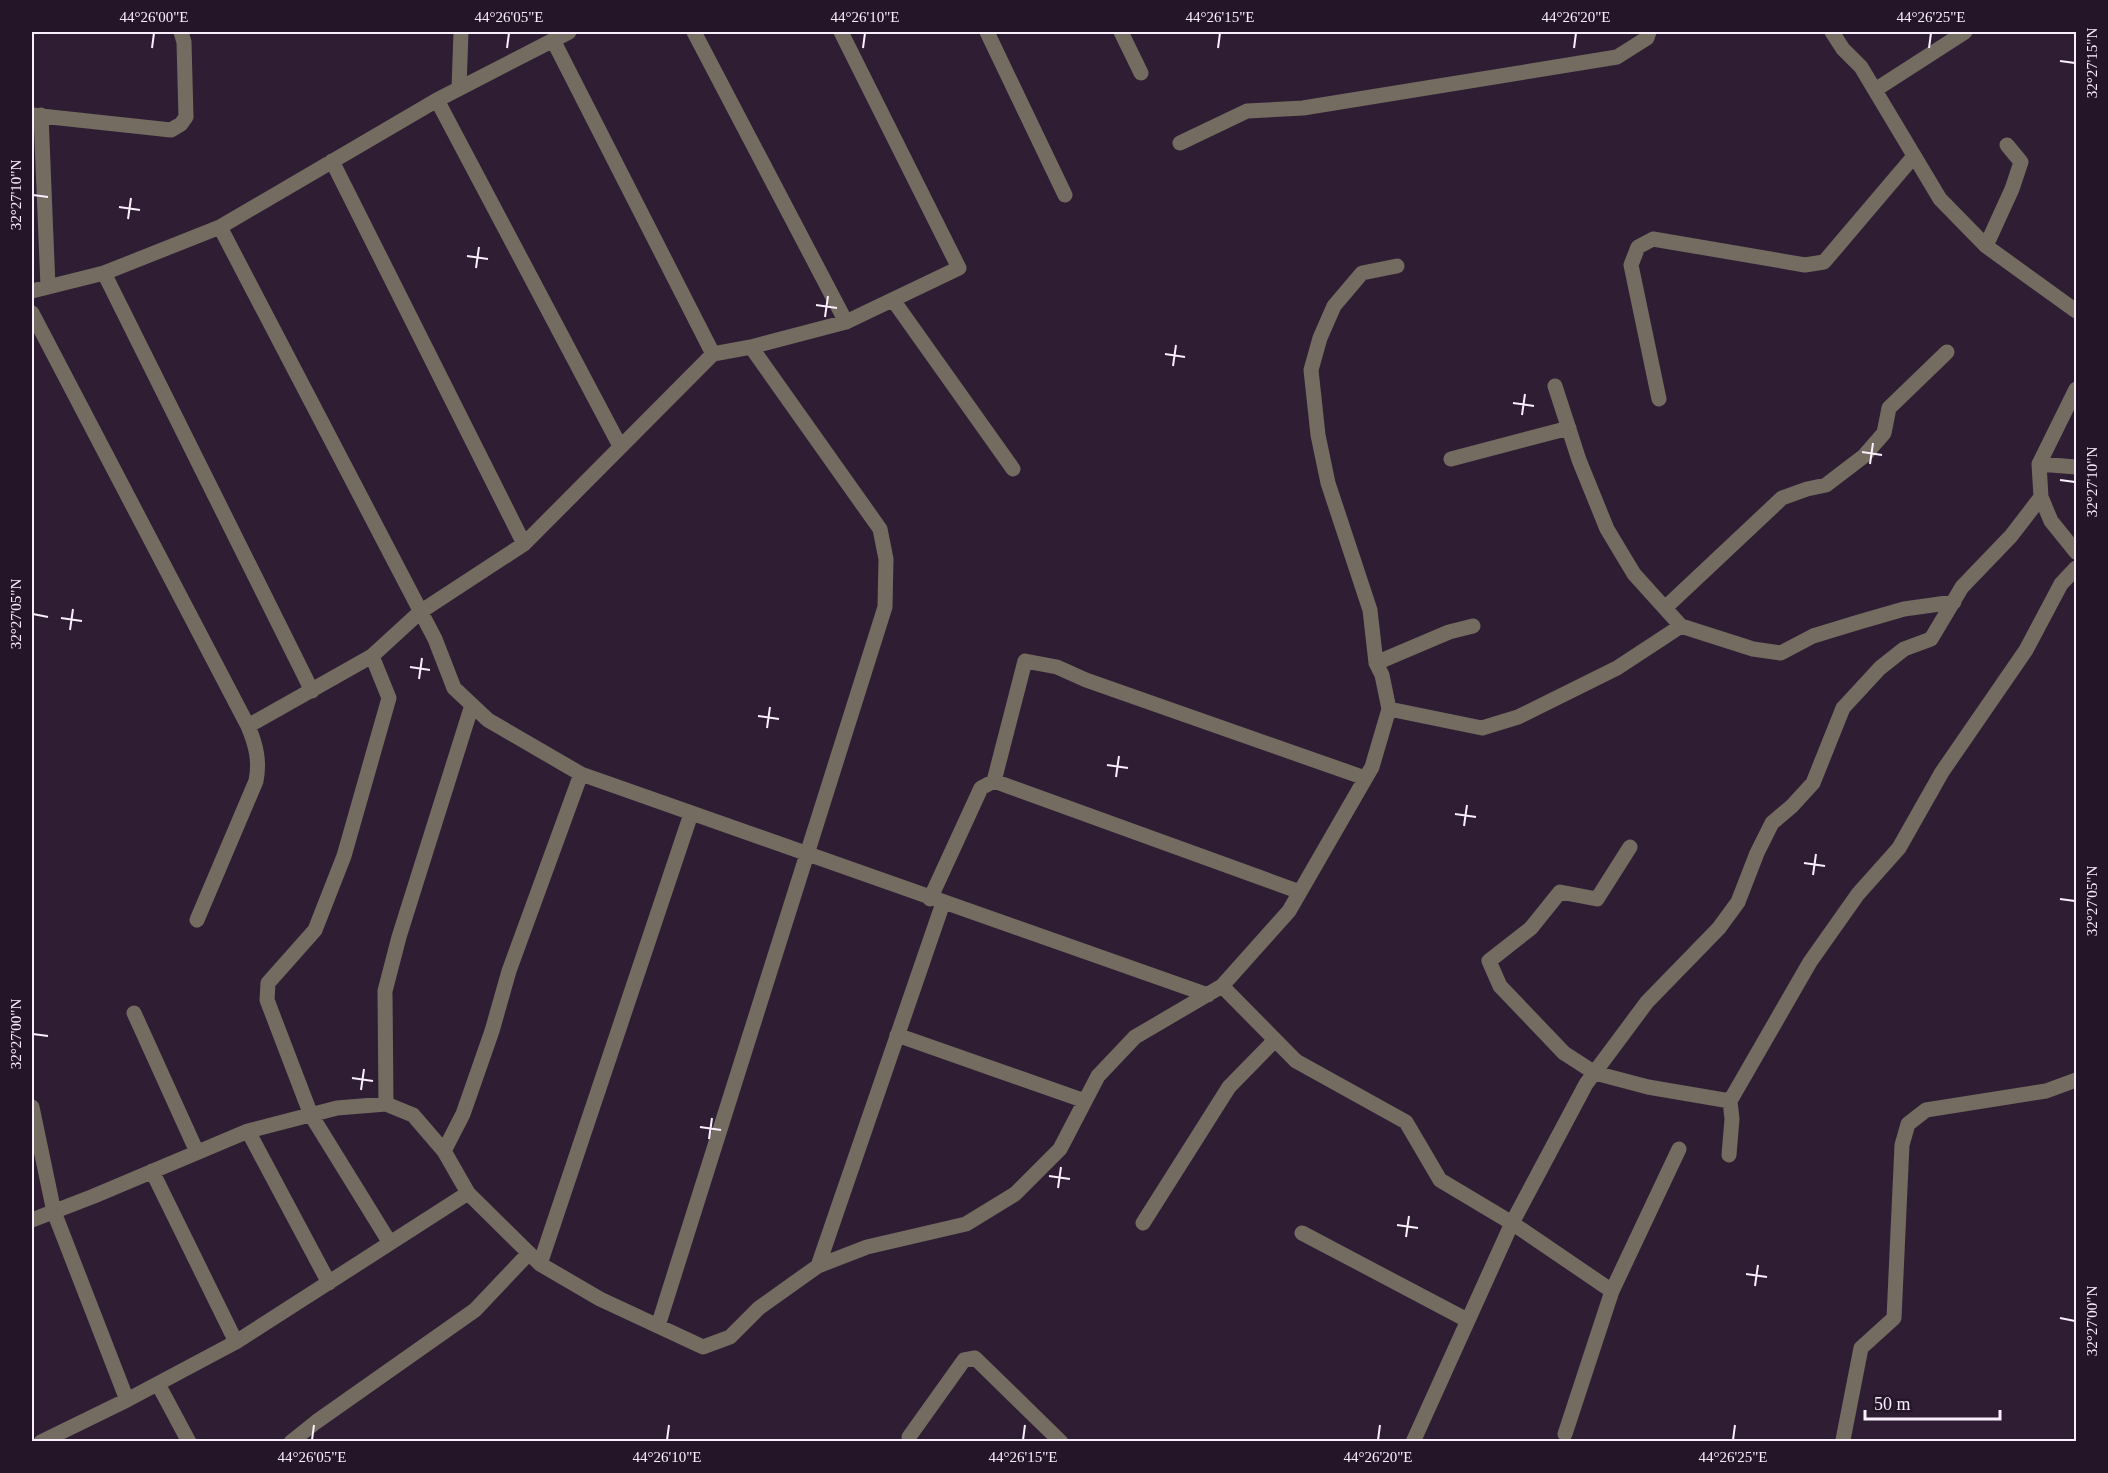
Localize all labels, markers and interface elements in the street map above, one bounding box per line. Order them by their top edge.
text: 44°26'00"E [120,9,189,25]
text: 44°26'05"E [475,9,544,25]
text: 44°26'10"E [831,9,900,25]
text: 44°26'15"E [1186,9,1255,25]
text: 44°26'20"E [1542,9,1611,25]
text: 44°26'25"E [1897,9,1966,25]
text: 32°27'15"N [2084,28,2100,98]
text: 32°27'10"N [8,160,24,230]
text: 32°27'10"N [2084,447,2100,517]
text: 32°27'05"N [8,579,24,649]
text: 32°27'05"N [2084,866,2100,936]
text: 32°27'00"N [8,999,24,1069]
text: 32°27'00"N [2084,1286,2100,1356]
scale bar [1865,1383,2000,1421]
text: 50 m [1874,1394,1911,1414]
text: 44°26'05"E [278,1449,347,1465]
text: 44°26'10"E [633,1449,702,1465]
text: 44°26'15"E [989,1449,1058,1465]
text: 44°26'20"E [1344,1449,1413,1465]
text: 44°26'25"E [1699,1449,1768,1465]

